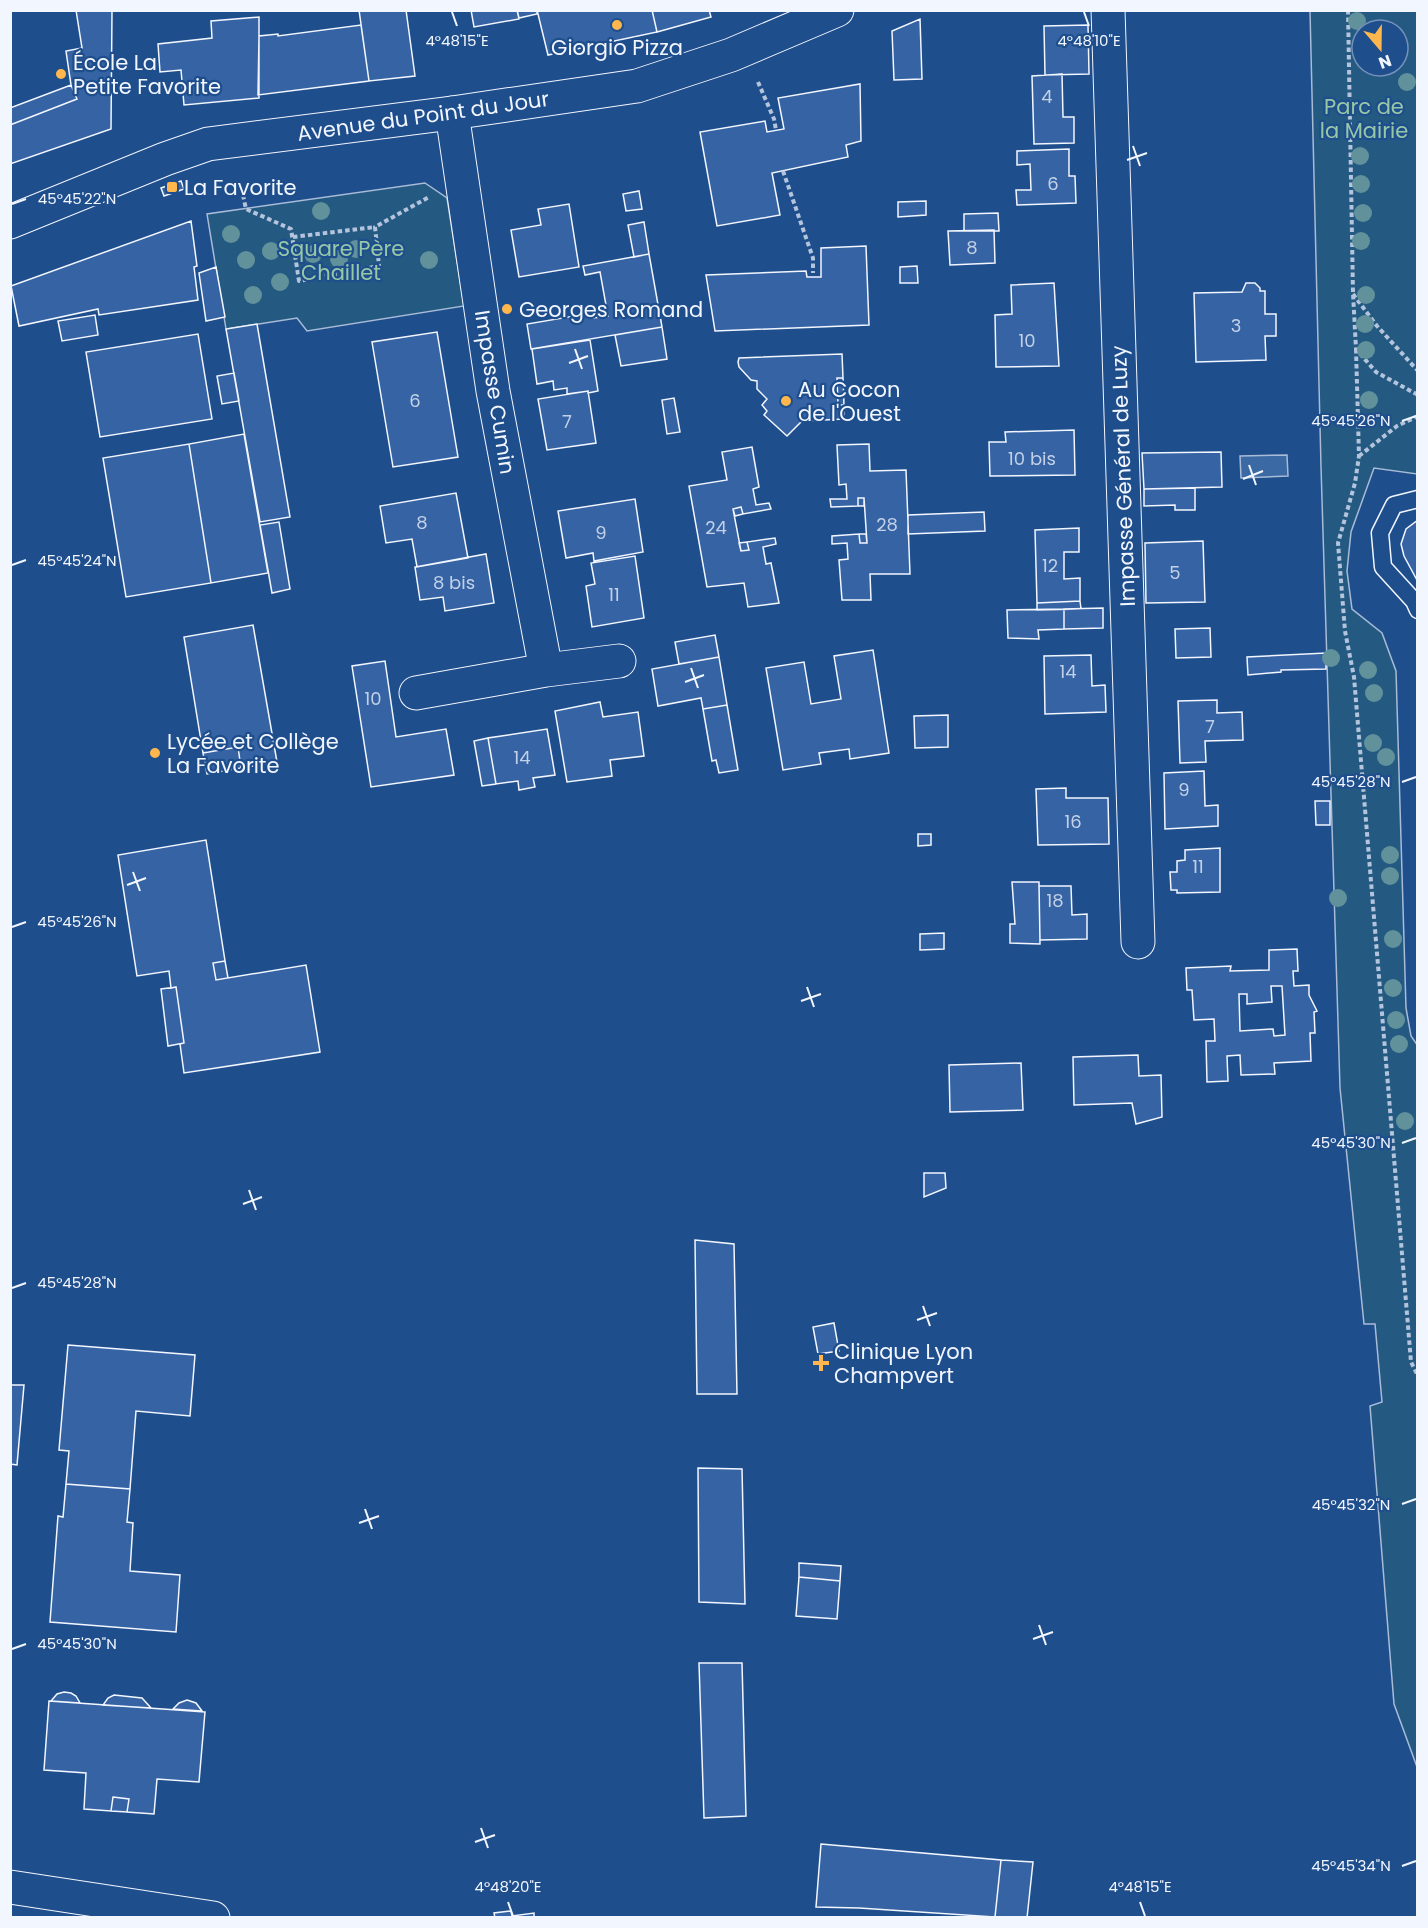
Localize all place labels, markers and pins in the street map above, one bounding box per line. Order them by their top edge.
marker: Giorgio Pizza [610,18,624,32]
place label: Giorgio Pizza [551,33,683,62]
place label: École La Petite Favorite [73,48,221,101]
marker: École La Petite Favorite [54,67,68,81]
place label: La Favorite [184,173,297,202]
marker: La Favorite [165,180,179,194]
place label: Georges Romand [519,295,703,324]
marker: Georges Romand [500,302,514,316]
place label: Au Cocon de l'Ouest [798,375,901,428]
marker: Au Cocon de l'Ouest [779,394,793,408]
place label: Lycée et Collège La Favorite [167,727,339,780]
marker: Lycée et Collège La Favorite [148,746,162,760]
place label: Clinique Lyon Champvert [834,1337,973,1390]
marker: Clinique Lyon Champvert [812,1354,830,1372]

